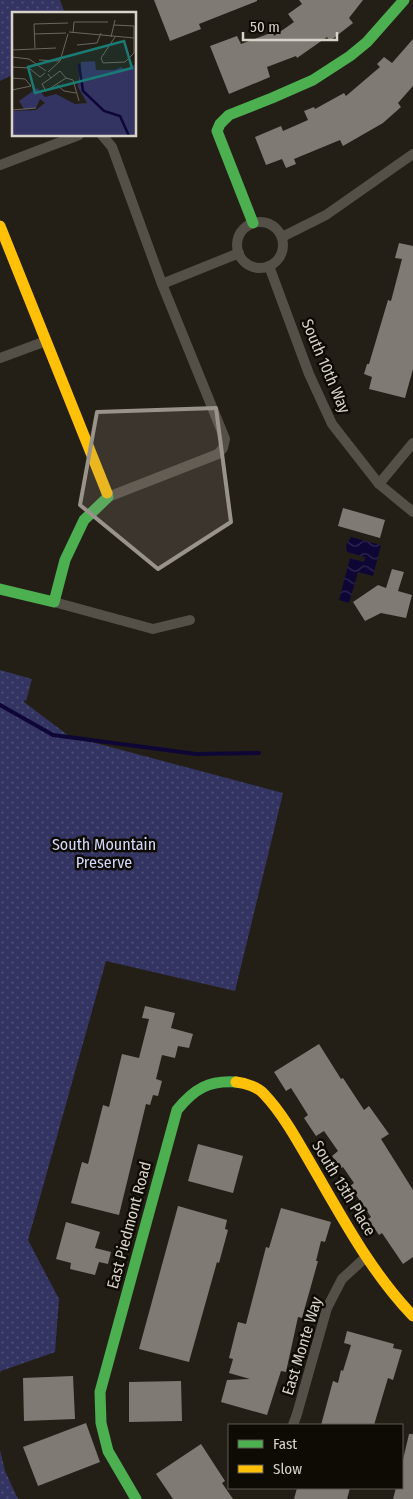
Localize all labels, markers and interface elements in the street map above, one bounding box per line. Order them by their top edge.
scale bar [243,10,337,42]
inset map [12,12,136,136]
text: 50 m [250,18,280,36]
street label: South 10th Way [298,316,355,417]
park label: South Mountain Preserve [52,835,156,872]
street label: South 13th Place [308,1137,380,1239]
street label: East Piedmont Road [103,1159,155,1291]
street label: East Monte Way [278,1294,326,1398]
legend [228,1424,403,1489]
text: Fast [273,1435,297,1453]
text: Slow [273,1460,302,1478]

